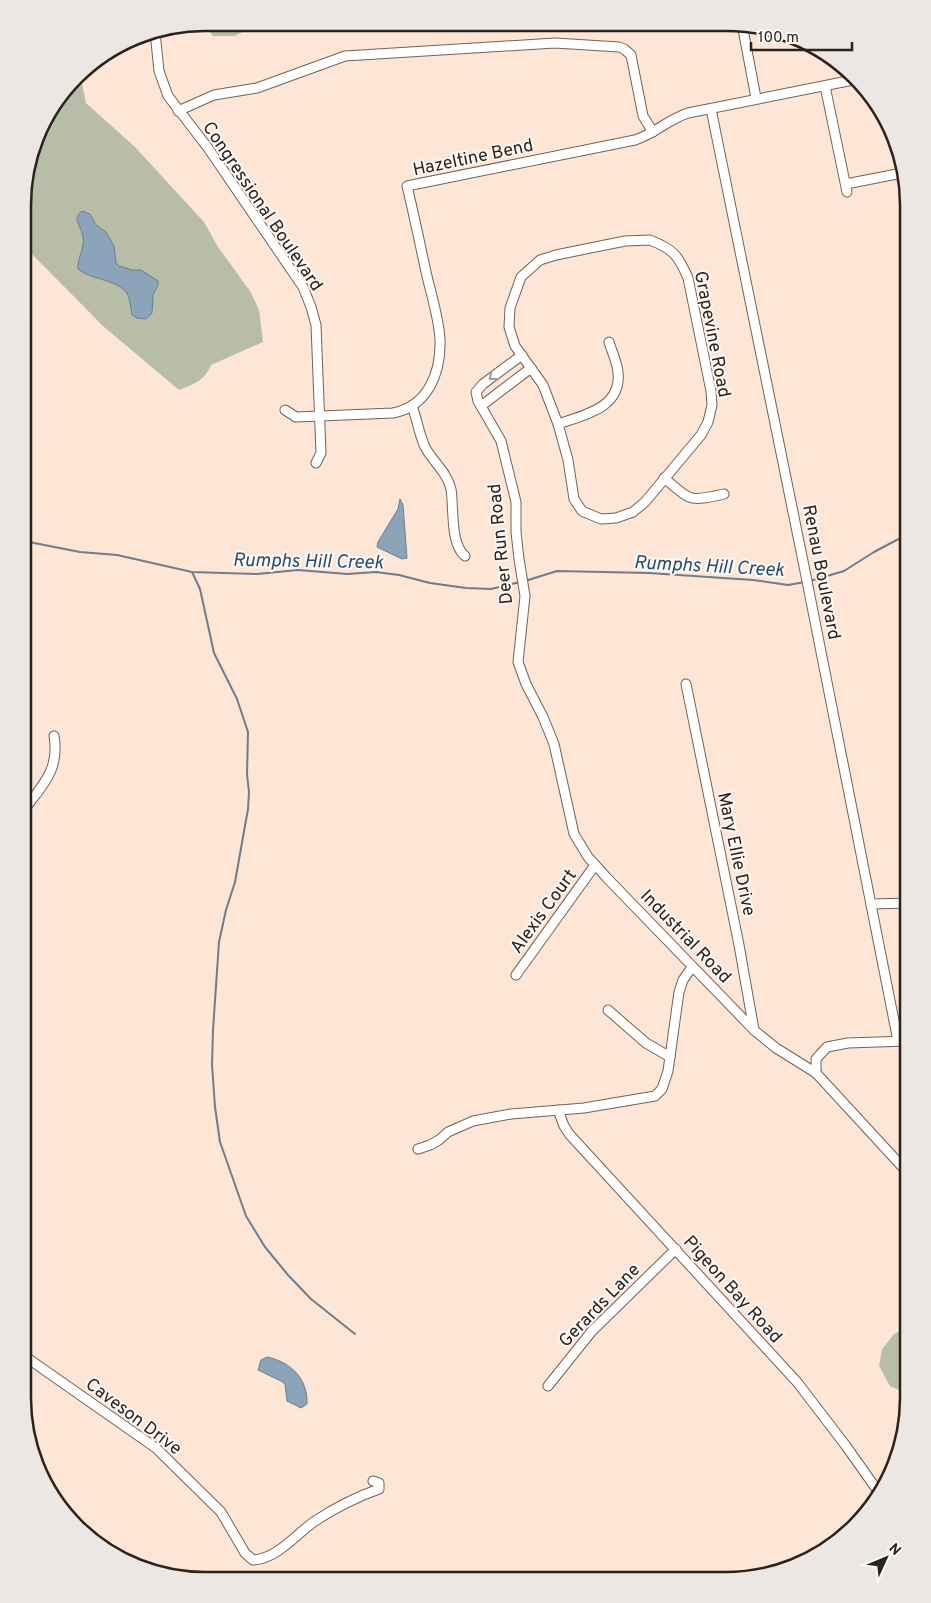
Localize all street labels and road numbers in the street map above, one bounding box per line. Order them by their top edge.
street label: Congressional Boulevard [196,118,327,296]
street label: Hazeltine Bend [411,134,536,182]
street label: Grapevine Road [688,269,735,399]
street label: Deer Run Road [484,482,519,605]
street label: Renau Boulevard [796,503,845,642]
street label: Mary Ellie Drive [711,790,760,918]
street label: Alexis Court [506,865,583,959]
street label: Industrial Road [634,885,735,989]
street label: Pigeon Bay Road [677,1231,786,1349]
street label: Gerards Lane [554,1259,646,1353]
street label: Caveson Drive [80,1373,186,1461]

